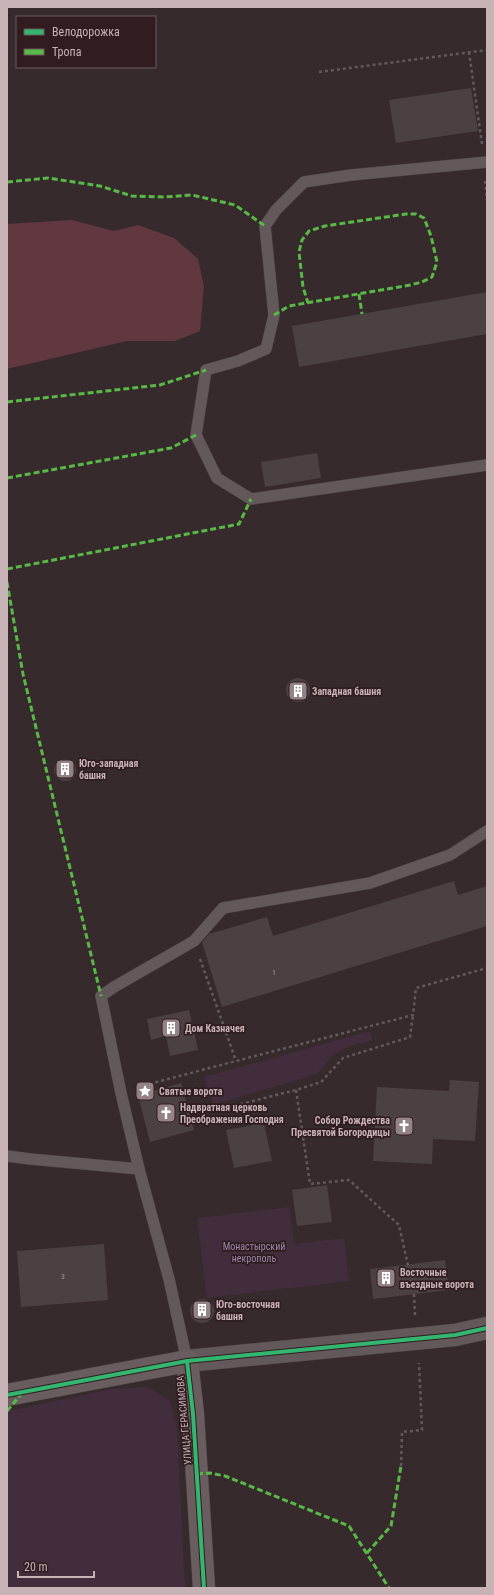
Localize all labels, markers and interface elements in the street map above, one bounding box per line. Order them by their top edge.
legend [16,16,156,68]
text: Велодорожка [52,25,120,39]
text: Тропа [52,45,82,59]
building icon: Западная башня [287,680,309,702]
place label: Западная башня [312,686,381,697]
building icon: Юго-западная башня [54,758,76,780]
place label: Юго-западная башня [79,758,139,781]
house number: 1 [272,968,276,977]
building icon: Дом Казначея [160,1017,182,1039]
place label: Дом Казначея [185,1023,245,1034]
place icon: Святые ворота [134,1080,156,1102]
place label: Святые ворота [159,1086,223,1097]
church icon: Надвратная церковь Преображения Господня [155,1102,177,1124]
place label: Надвратная церковь Преображения Господня [180,1102,284,1125]
place label: Собор Рождества Пресвятой Богородицы [291,1115,390,1138]
church icon: Собор Рождества Пресвятой Богородицы [393,1115,415,1137]
park label: Монастырский некрополь [223,1241,285,1264]
building icon: Восточные въездные ворота [375,1267,397,1289]
place label: Восточные въездные ворота [400,1267,474,1290]
house number: 3 [61,1272,65,1281]
building icon: Юго-восточная башня [191,1299,213,1321]
place label: Юго-восточная башня [216,1299,280,1322]
street label: УЛИЦА ГЕРАСИМОВА [175,1375,193,1465]
scale bar [18,1553,94,1579]
text: 20 m [24,1560,48,1574]

